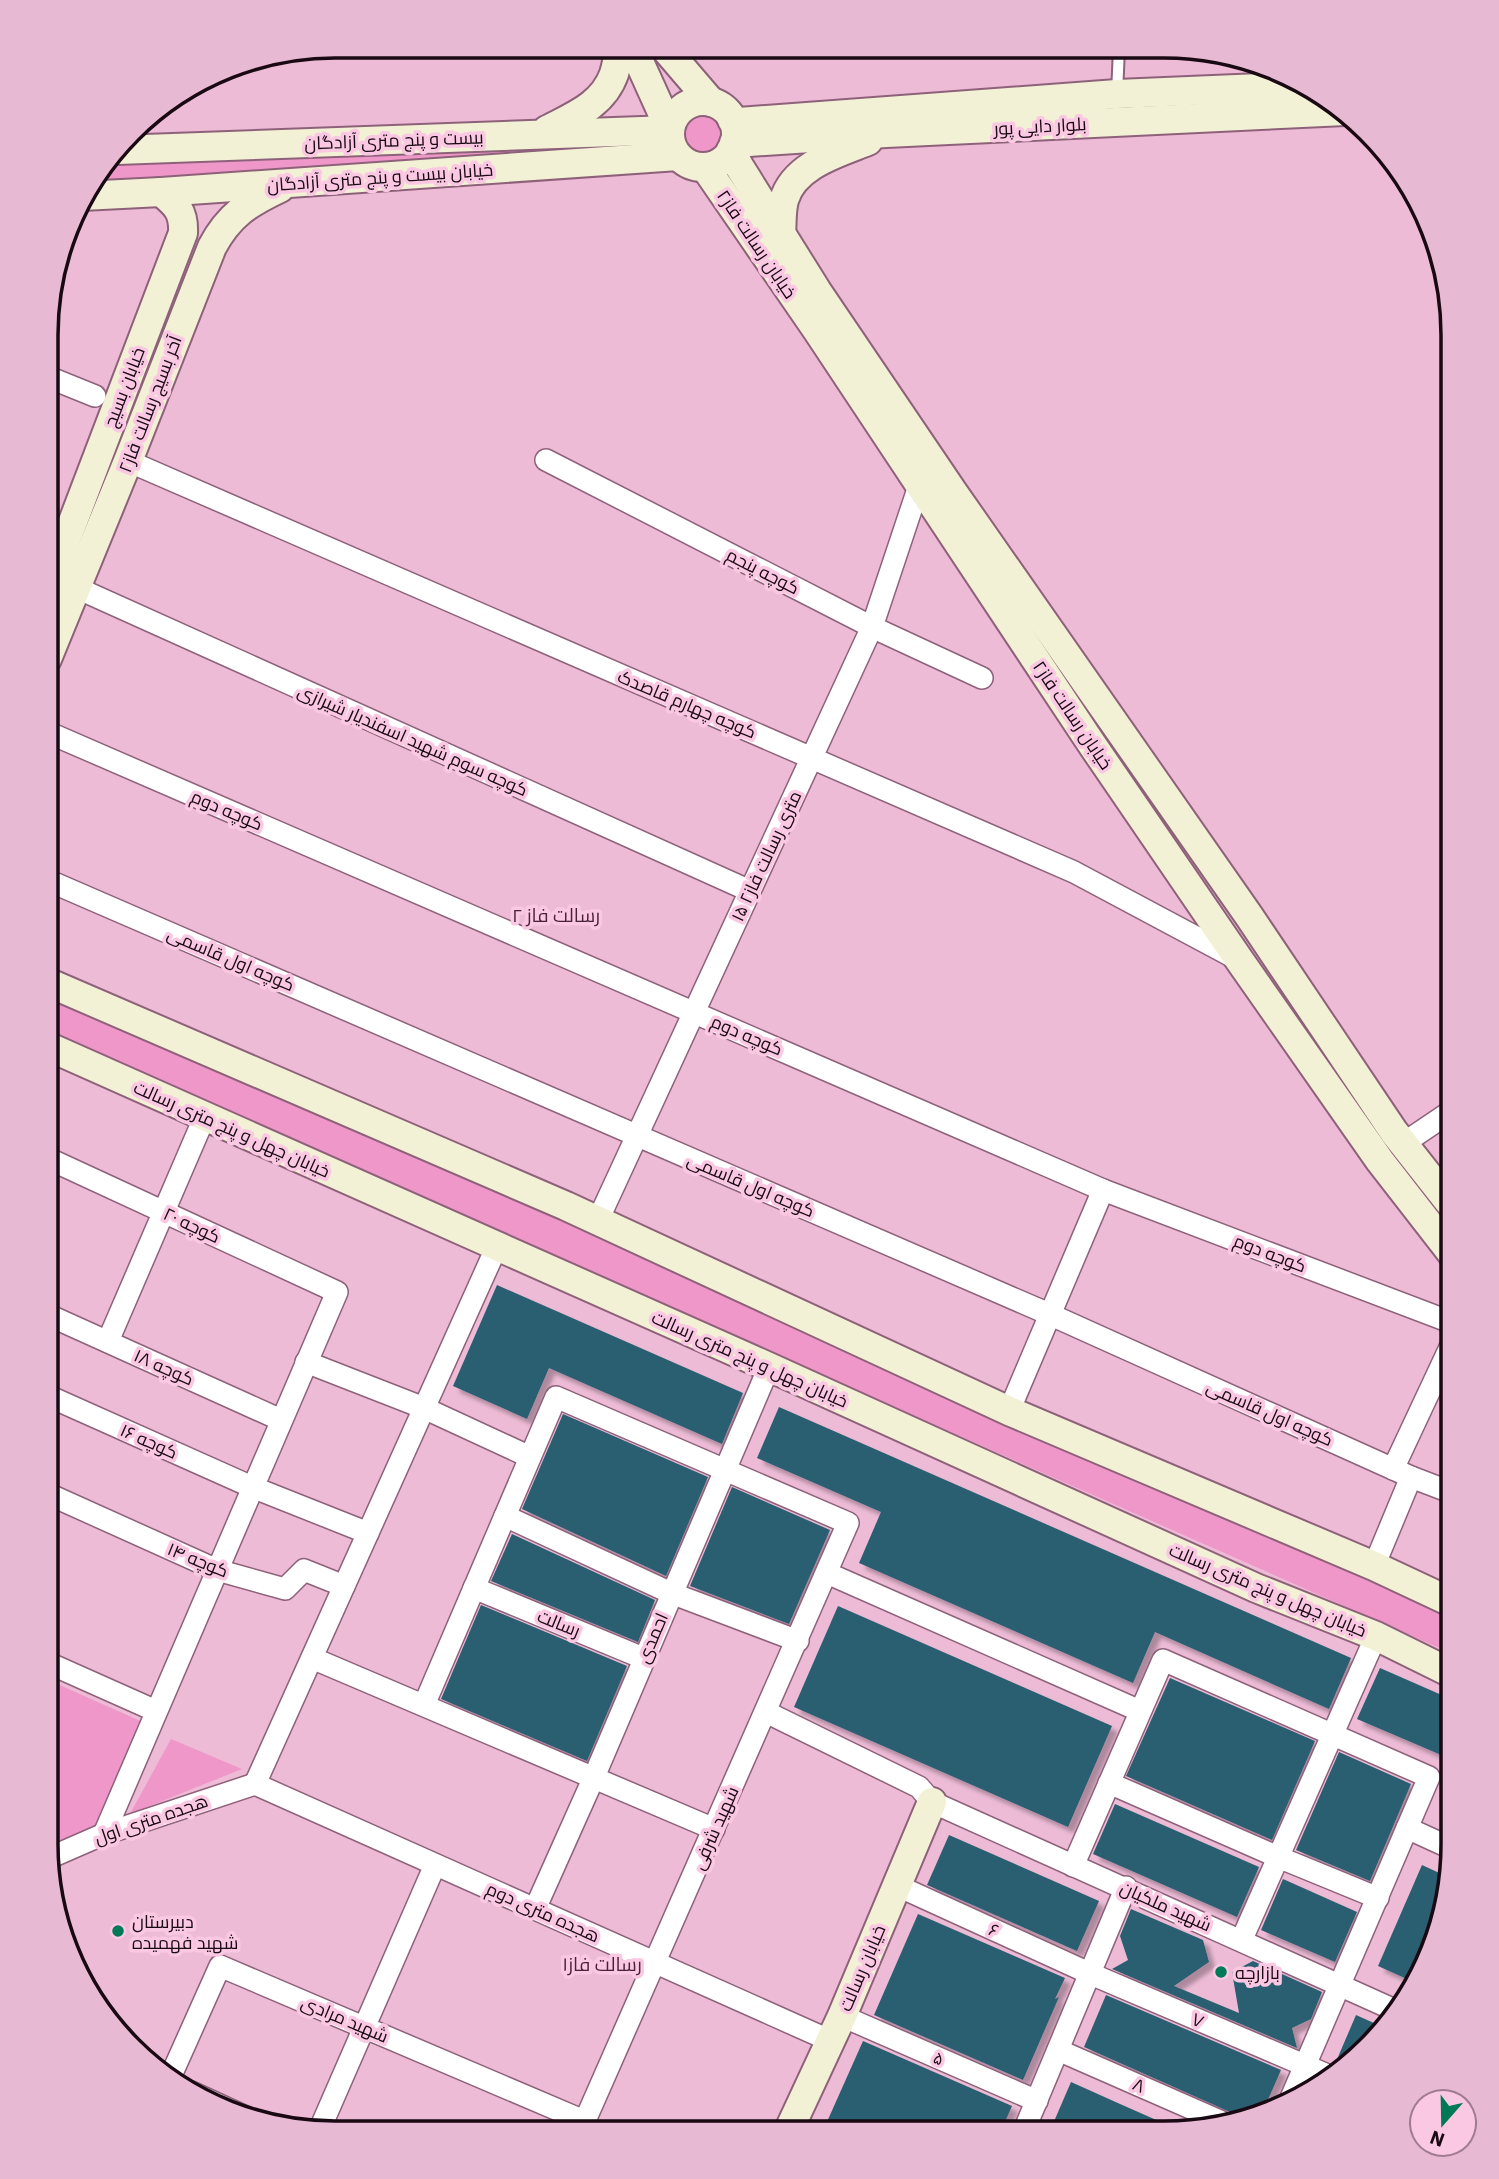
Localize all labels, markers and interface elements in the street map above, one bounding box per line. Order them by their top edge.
street label: بلوار دایی پور [992,112,1087,141]
street label: بیست و پنج متری آزادگان [304,125,484,156]
street label: خیابان بیست و پنج متری آزادگان [266,158,494,197]
street label: خیابان رسالت فاز۲ [712,185,802,303]
street label: آخر بسیج رسالت فاز۲ [113,332,188,476]
street label: خیابان بسیج [98,344,151,431]
street label: کوچه پنجم [722,543,803,600]
street label: خیابان رسالت فاز۲ [1028,656,1118,774]
street label: کوچه چهارم قاصدک [614,664,760,745]
street label: کوچه سوم شهید اسفندیار شیرازی [294,679,532,802]
street label: کوچه دوم [187,785,267,836]
street label: ۱۵ متری رسالت فاز۲ [726,787,806,925]
district label: رسالت فاز ۲ [512,903,600,927]
street label: کوچه اول قاسمی [163,922,298,997]
street label: کوچه دوم [707,1010,787,1061]
street label: خیابان چهل و پنج متری رسالت [130,1075,334,1184]
street label: کوچه اول قاسمی [683,1148,818,1223]
street label: ۲۰ کوچه [159,1202,224,1249]
street label: کوچه دوم [1230,1229,1310,1278]
street label: خیابان چهل و پنج متری رسالت [648,1305,852,1414]
street label: ۱۸ کوچه [130,1344,198,1391]
street label: کوچه اول قاسمی [1203,1375,1337,1452]
street label: ۱۶ کوچه [116,1418,181,1465]
street label: ‍‍ ۱۴ کوچه [160,1536,232,1583]
street label: خیابان چهل و پنج متری رسالت [1165,1538,1370,1643]
street label: رسالت [534,1604,584,1642]
street label: احمدی [631,1609,673,1667]
street label: شهید شرفی [686,1783,744,1873]
street label: هجده متری اول [91,1789,211,1849]
street label: شهید ملکیان [1117,1876,1215,1936]
street label: هجده متری دوم [482,1877,603,1948]
place label: دبیرستان شهید فهمیده [132,1910,238,1954]
street label: ۶ [985,1918,1003,1942]
street label: خیابان رسالت [834,1921,890,2015]
marker: دبیرستان شهید فهمیده [110,1923,126,1939]
district label: رسالت فاز۱ [562,1952,642,1976]
place label: بازارچه [1235,1961,1280,1985]
marker: بازارچه [1213,1964,1229,1980]
street label: شهید مرادی [298,1990,392,2048]
street label: ۷ [1188,2007,1208,2033]
street label: ۵ [930,2045,948,2071]
street label: ۸ [1129,2072,1149,2098]
north arrow [1408,2088,1478,2158]
text: N [1427,2125,1448,2153]

